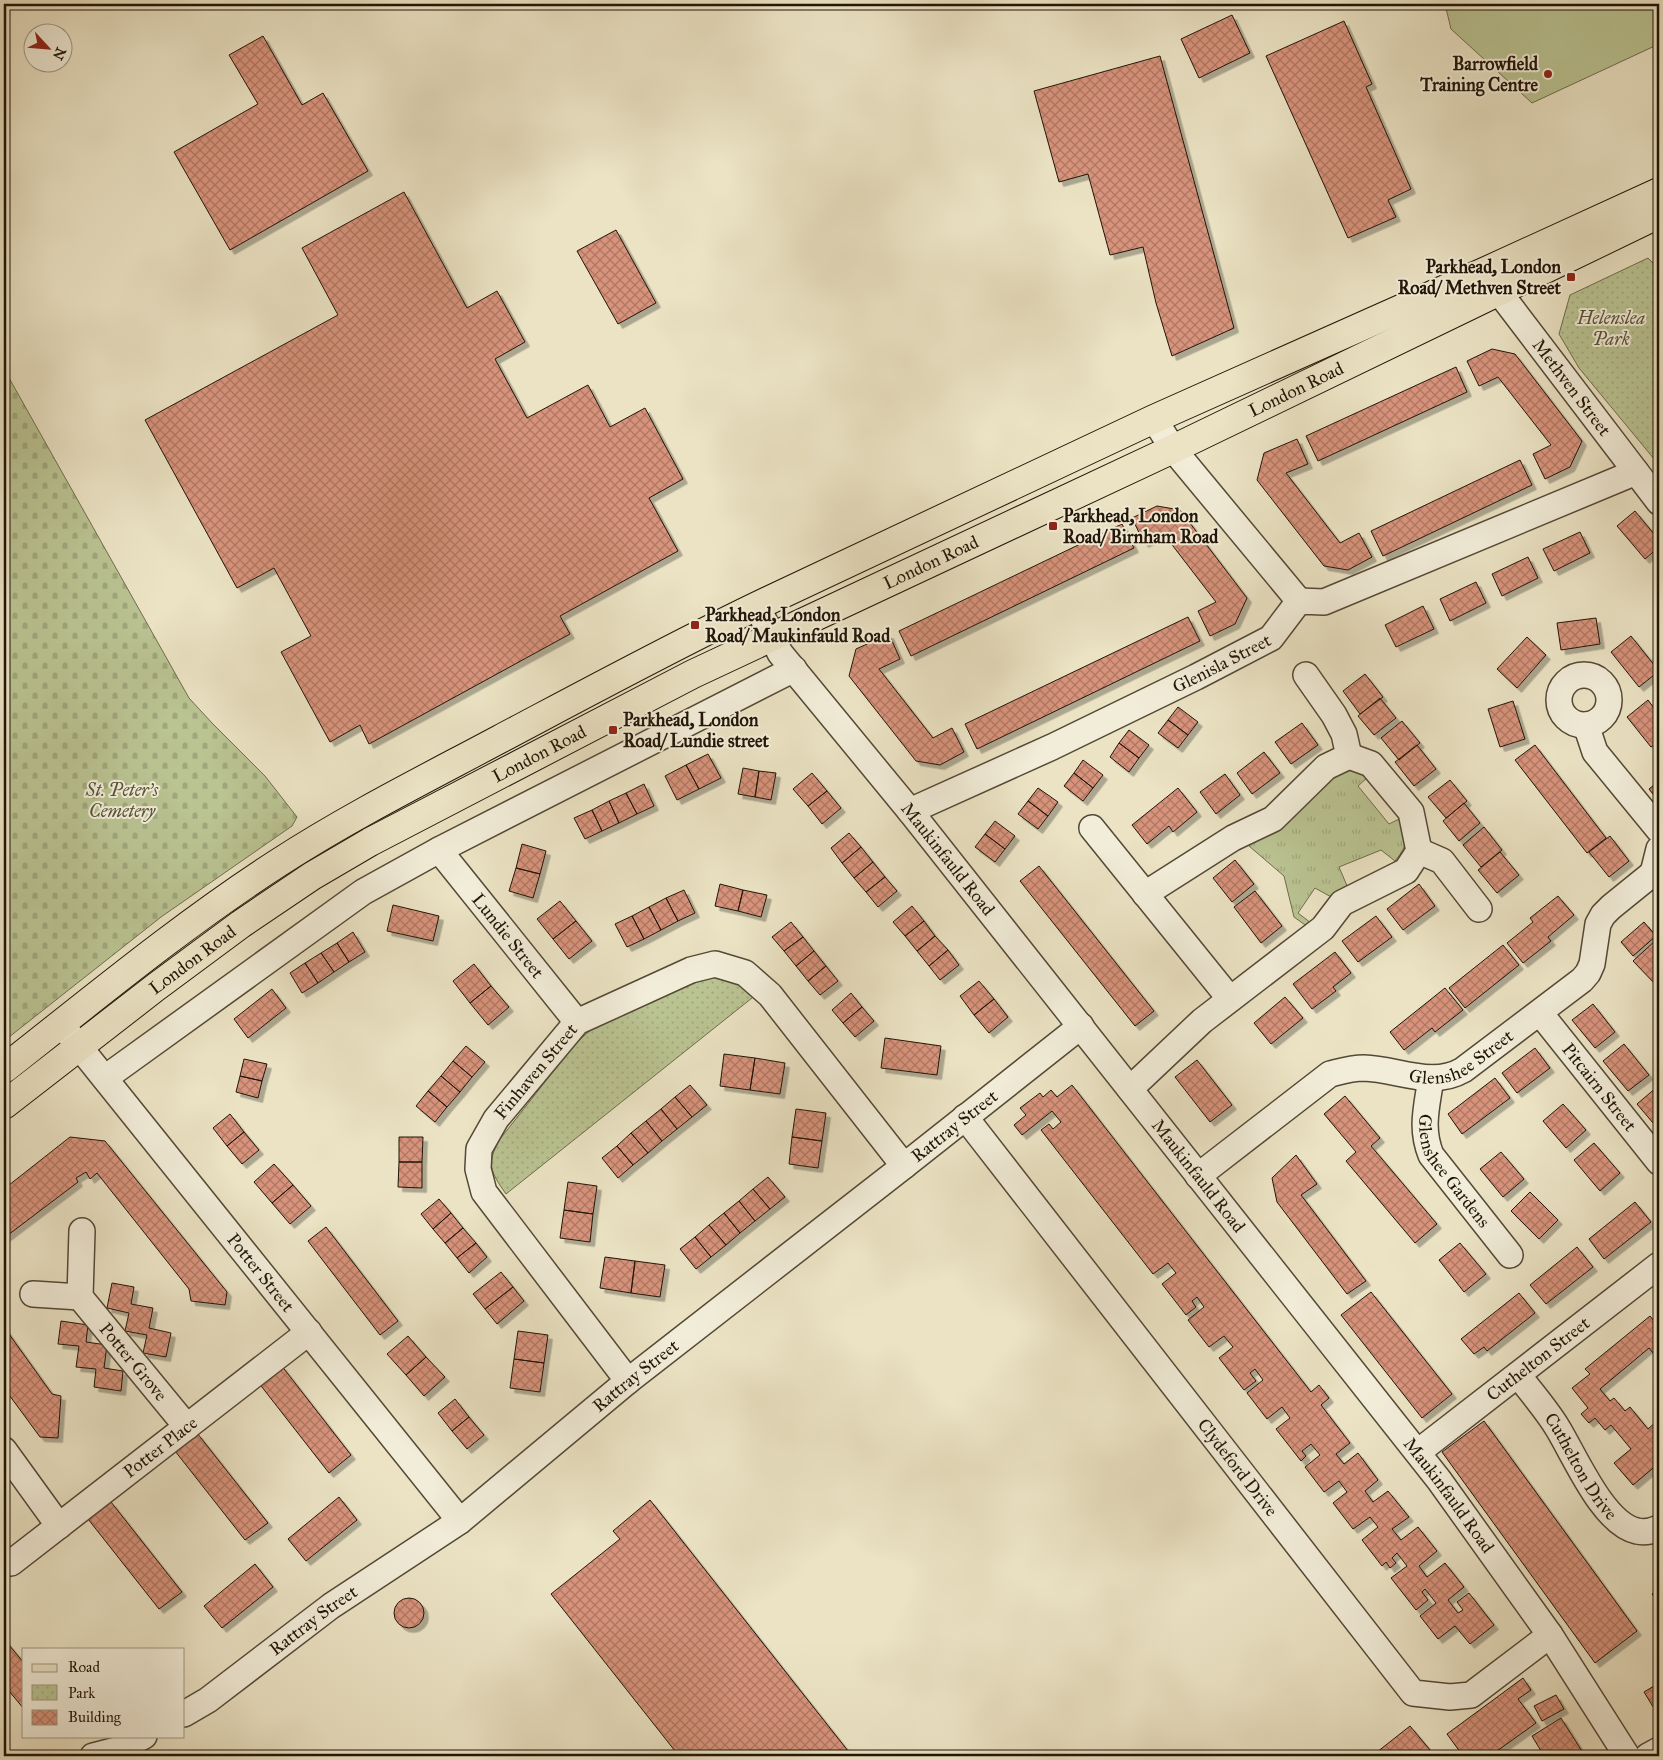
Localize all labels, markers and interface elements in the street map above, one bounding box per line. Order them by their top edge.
north arrow [22,22,72,72]
text: N [49,44,69,63]
place label: Barrowfield Training Centre [1419,53,1539,97]
marker: Barrowfield Training Centre [1542,68,1554,80]
place label: Parkhead, London Road/ Methven Street [1398,256,1562,299]
marker: Parkhead, London Road/ Methven Street [1565,271,1577,283]
park label: Helenslea Park [1576,307,1646,350]
street label: Methven Street [1528,334,1616,441]
street label: London Road [1245,357,1347,422]
place label: Parkhead, London Road/ Birnham Road [1063,505,1219,548]
marker: Parkhead, London Road/ Birnham Road [1047,520,1059,532]
street label: London Road [880,531,982,594]
place label: Parkhead, London Road/ Maukinfauld Road [705,604,891,647]
marker: Parkhead, London Road/ Maukinfauld Road [689,619,701,631]
street label: Glenisla Street [1169,629,1275,698]
place label: Parkhead, London Road/ Lundie street [623,709,770,752]
street label: London Road [489,721,590,787]
marker: Parkhead, London Road/ Lundie street [607,724,619,736]
park label: St. Peter's Cemetery [85,779,159,822]
street label: Maukinfauld Road [896,798,999,920]
street label: Lundie Street [467,889,549,983]
street label: London Road [145,920,240,999]
street label: Finhaven Street [489,1018,583,1124]
street label: Glenshee Street [1408,1025,1518,1089]
street label: Pitcairn Street [1557,1039,1642,1136]
street label: Rattray Street [907,1085,1003,1167]
street label: Glenshee Gardens [1414,1114,1495,1232]
street label: Maukinfauld Road [1147,1115,1250,1237]
street label: Potter Street [222,1229,299,1317]
street label: Cuthelton Street [1482,1312,1595,1406]
street label: Potter Grove [95,1318,172,1405]
street label: Rattray Street [588,1334,684,1417]
street label: Cuthelton Drive [1540,1409,1622,1525]
street label: Potter Place [119,1412,202,1483]
street label: Clydeford Drive [1193,1414,1282,1521]
street label: Maukinfauld Road [1399,1433,1499,1557]
street label: Rattray Street [265,1580,362,1660]
legend [22,1648,185,1738]
text: Road [68,1658,100,1676]
text: Park [68,1684,95,1702]
text: Building [68,1708,122,1726]

